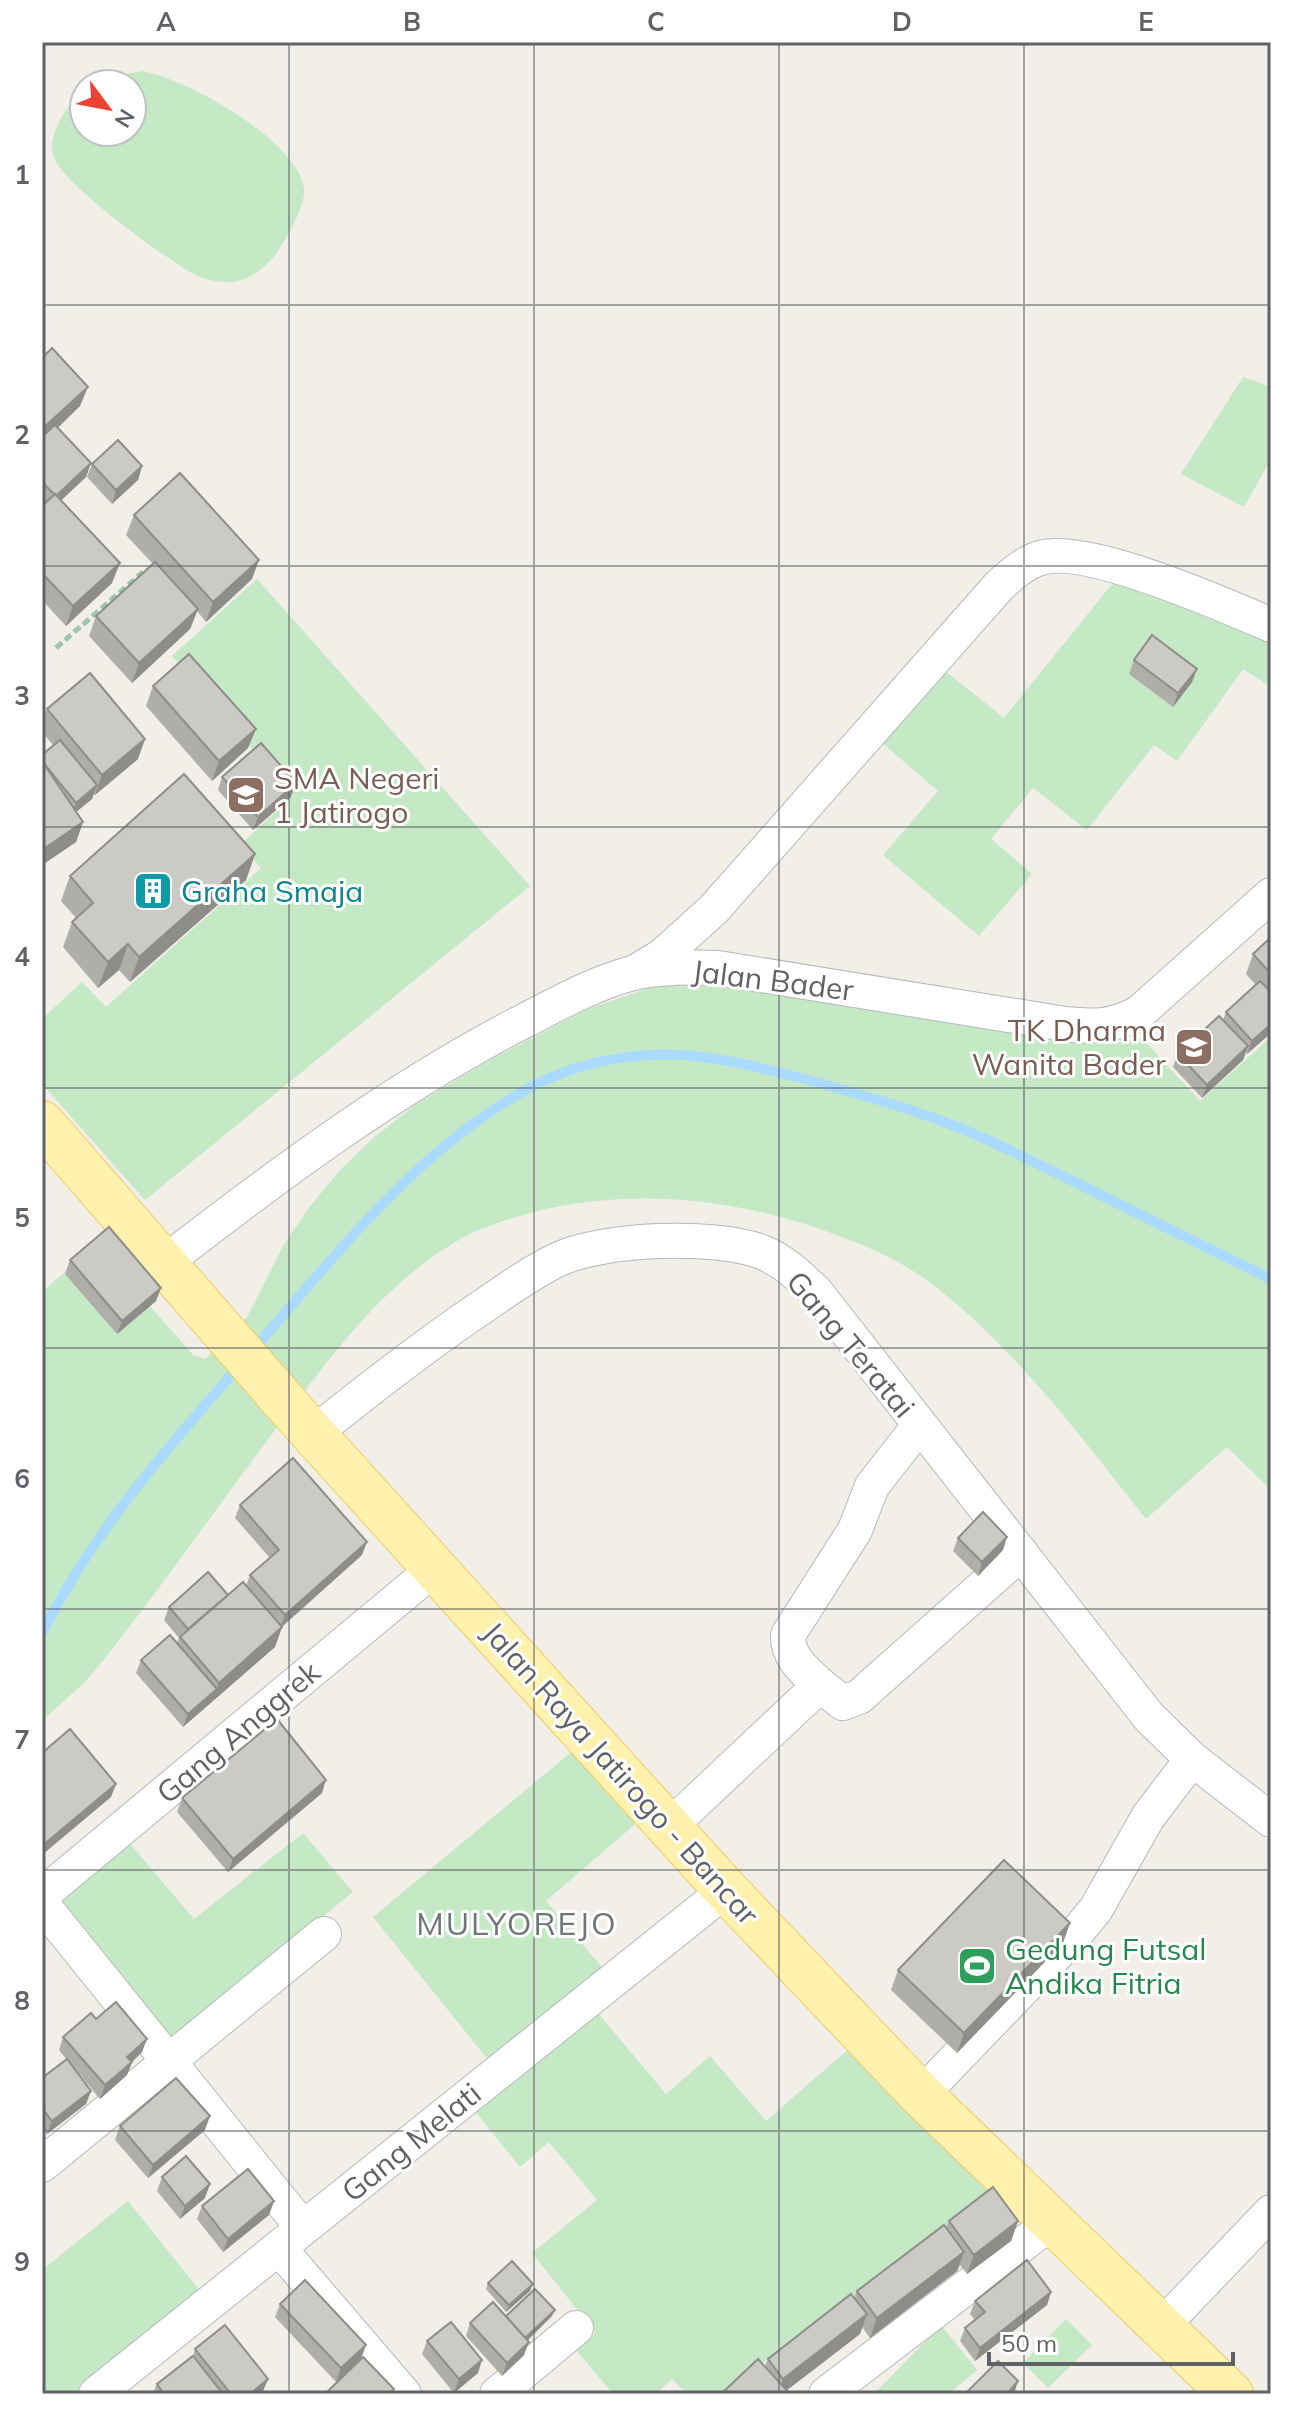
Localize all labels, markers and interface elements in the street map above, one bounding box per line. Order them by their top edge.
text: A [156,5,176,38]
text: B [403,5,421,38]
text: C [647,5,665,38]
text: D [892,5,912,38]
text: E [1138,5,1154,38]
north arrow [68,68,148,148]
text: N [109,104,141,133]
text: 1 [14,158,30,191]
text: 2 [14,418,30,451]
text: 3 [14,679,30,712]
place label: SMA Negeri 1 Jatirogo [274,759,439,831]
school or university icon: SMA Negeri 1 Jatirogo [225,774,267,816]
building icon: Graha Smaja [132,870,174,912]
place label: Graha Smaja [181,872,363,910]
text: 4 [14,940,30,973]
street label: Jalan Bader [690,951,856,1009]
place label: TK Dharma Wanita Bader [972,1011,1166,1083]
school or university icon: TK Dharma Wanita Bader [1173,1026,1215,1068]
text: 5 [14,1201,30,1234]
street label: Gang Teratai [779,1263,923,1425]
text: 6 [14,1462,30,1495]
street label: Jalan Raya Jatirogo - Bancar [475,1613,767,1933]
street label: Gang Anggrek [149,1652,328,1811]
text: 7 [14,1723,30,1756]
district label: MULYOREJO [416,1903,618,1943]
place label: Gedung Futsal Andika Fitria [1005,1930,1206,2002]
sports icon: Gedung Futsal Andika Fitria [956,1945,998,1987]
text: 8 [14,1984,30,2017]
street label: Gang Melati [334,2074,488,2210]
text: 9 [14,2245,30,2278]
scale bar [989,2316,1233,2366]
text: 50 m [1001,2328,1057,2358]

